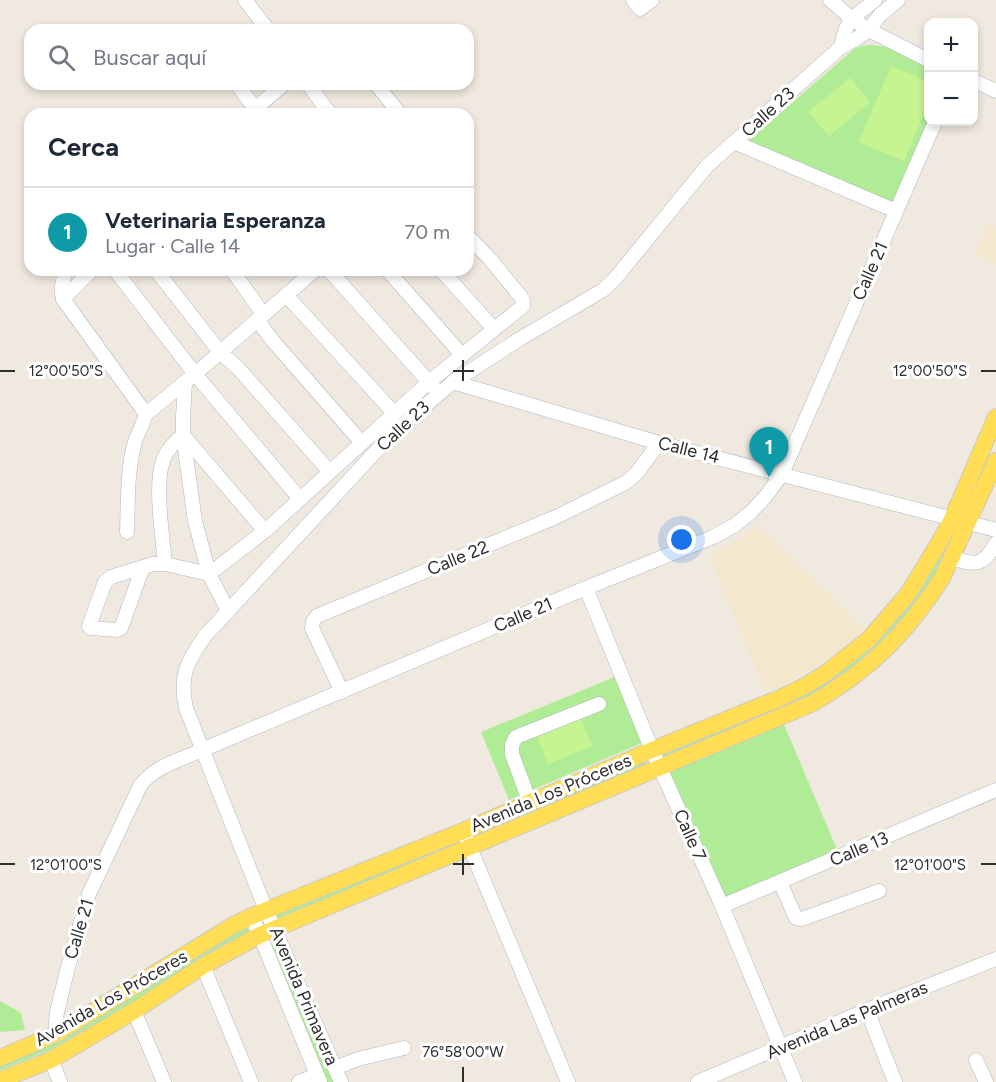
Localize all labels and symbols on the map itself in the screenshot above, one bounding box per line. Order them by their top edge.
street label: Calle 23 [737,82,799,142]
street label: Calle 21 [847,238,893,304]
text: 12°00'50"S [29,362,103,380]
text: 12°00'50"S [893,362,967,380]
street label: Calle 23 [372,396,434,456]
pin: 1 [750,428,788,477]
street label: Calle 14 [656,432,722,468]
your location [667,525,696,554]
street label: Calle 22 [424,536,492,580]
street label: Calle 21 [490,593,556,637]
street label: Avenida Los Próceres [467,749,635,837]
street label: Calle 7 [669,806,711,864]
street label: Calle 13 [826,827,892,871]
text: 12°01'00"S [30,856,102,874]
text: 12°01'00"S [894,856,966,874]
street label: Calle 21 [59,896,99,962]
street label: Avenida Primavera [265,923,343,1069]
street label: Avenida Los Próceres [31,945,191,1051]
street label: Avenida Las Palmeras [763,976,931,1064]
text: 76°58'00"W [422,1043,504,1061]

